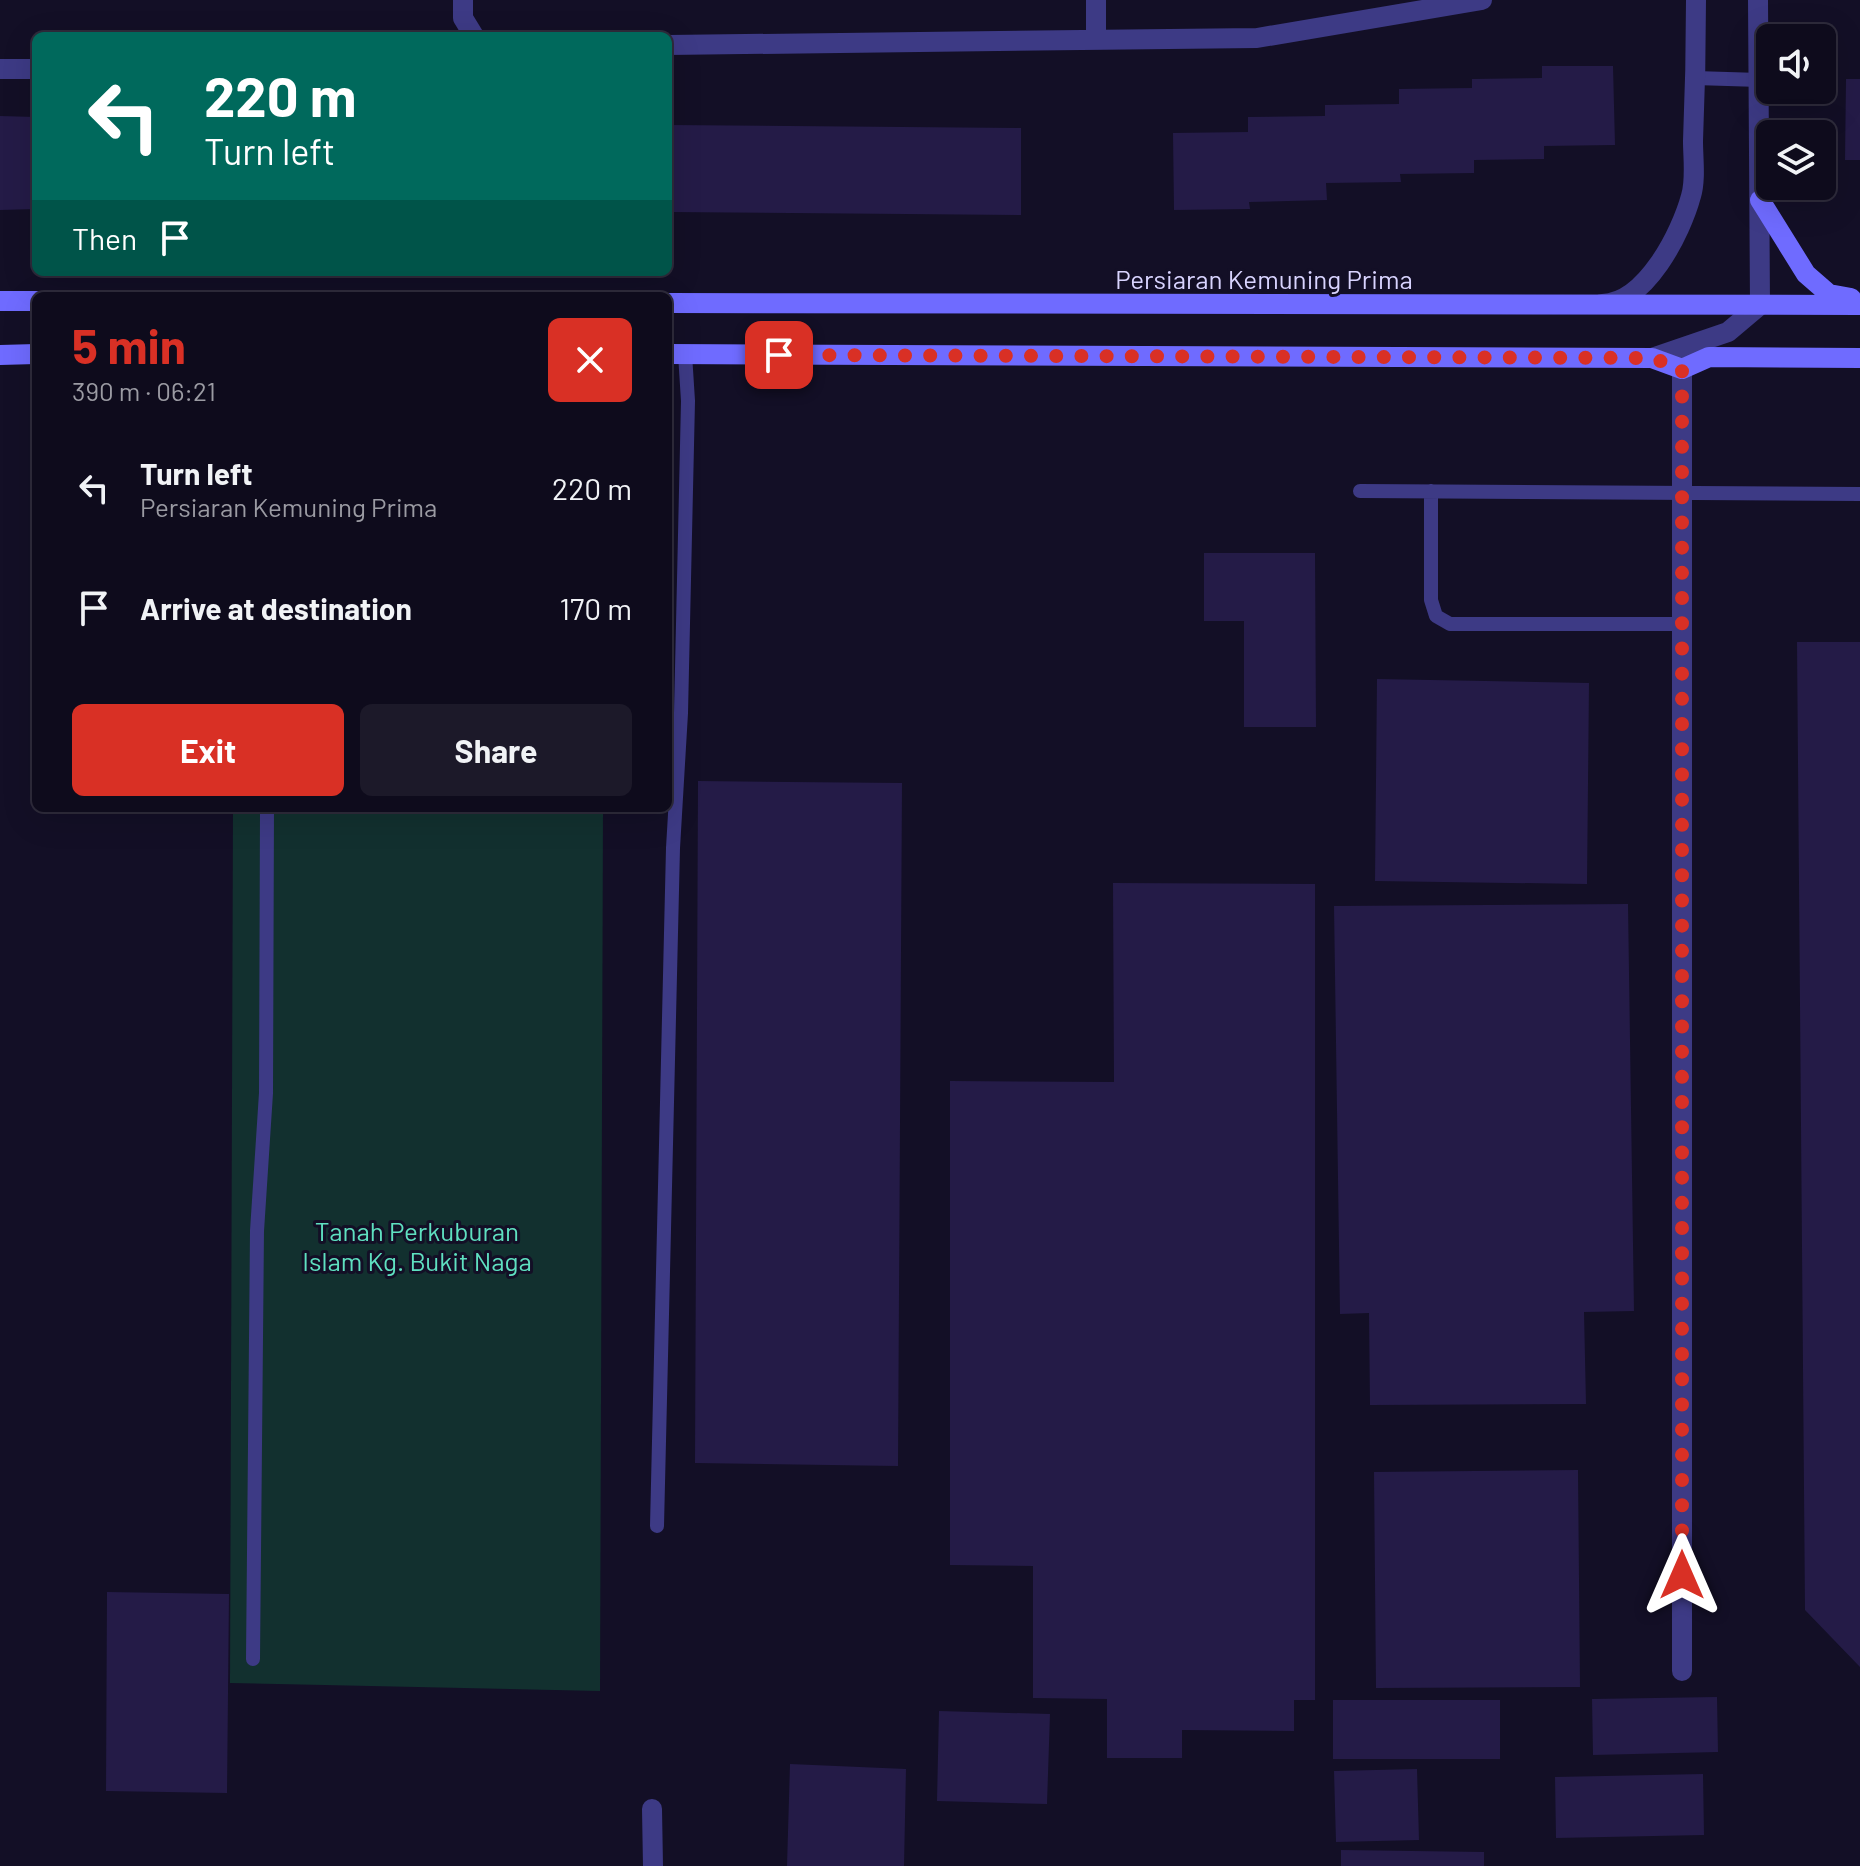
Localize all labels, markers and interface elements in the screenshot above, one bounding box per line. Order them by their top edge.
map controls [1756,24,1836,200]
button: sound [1756,24,1836,104]
text: 220 m [204,61,357,128]
icon: left [72,64,176,168]
button: layers [1756,120,1836,200]
text: Turn left [204,129,335,172]
icon: arrive [153,216,197,260]
text: Then [72,220,137,256]
street label: Persiaran Kemuning Prima [1115,263,1413,294]
text: 5 min [72,316,186,374]
button: close [548,318,632,402]
pin [745,321,813,389]
icon: arrive [757,333,801,377]
text: 390 m · 06:21 [72,375,216,406]
text: Turn left [140,455,253,491]
icon: left [72,466,116,510]
text: 220 m [552,470,632,506]
text: Persiaran Kemuning Prima [140,491,437,522]
icon: arrive [72,586,116,630]
text: Arrive at destination [140,590,412,626]
text: 170 m [560,590,632,626]
button: Exit [72,704,344,796]
button: Share [360,704,632,796]
park label: Tanah Perkuburan Islam Kg. Bukit Naga [302,1215,532,1276]
position arrow [1640,1533,1724,1617]

